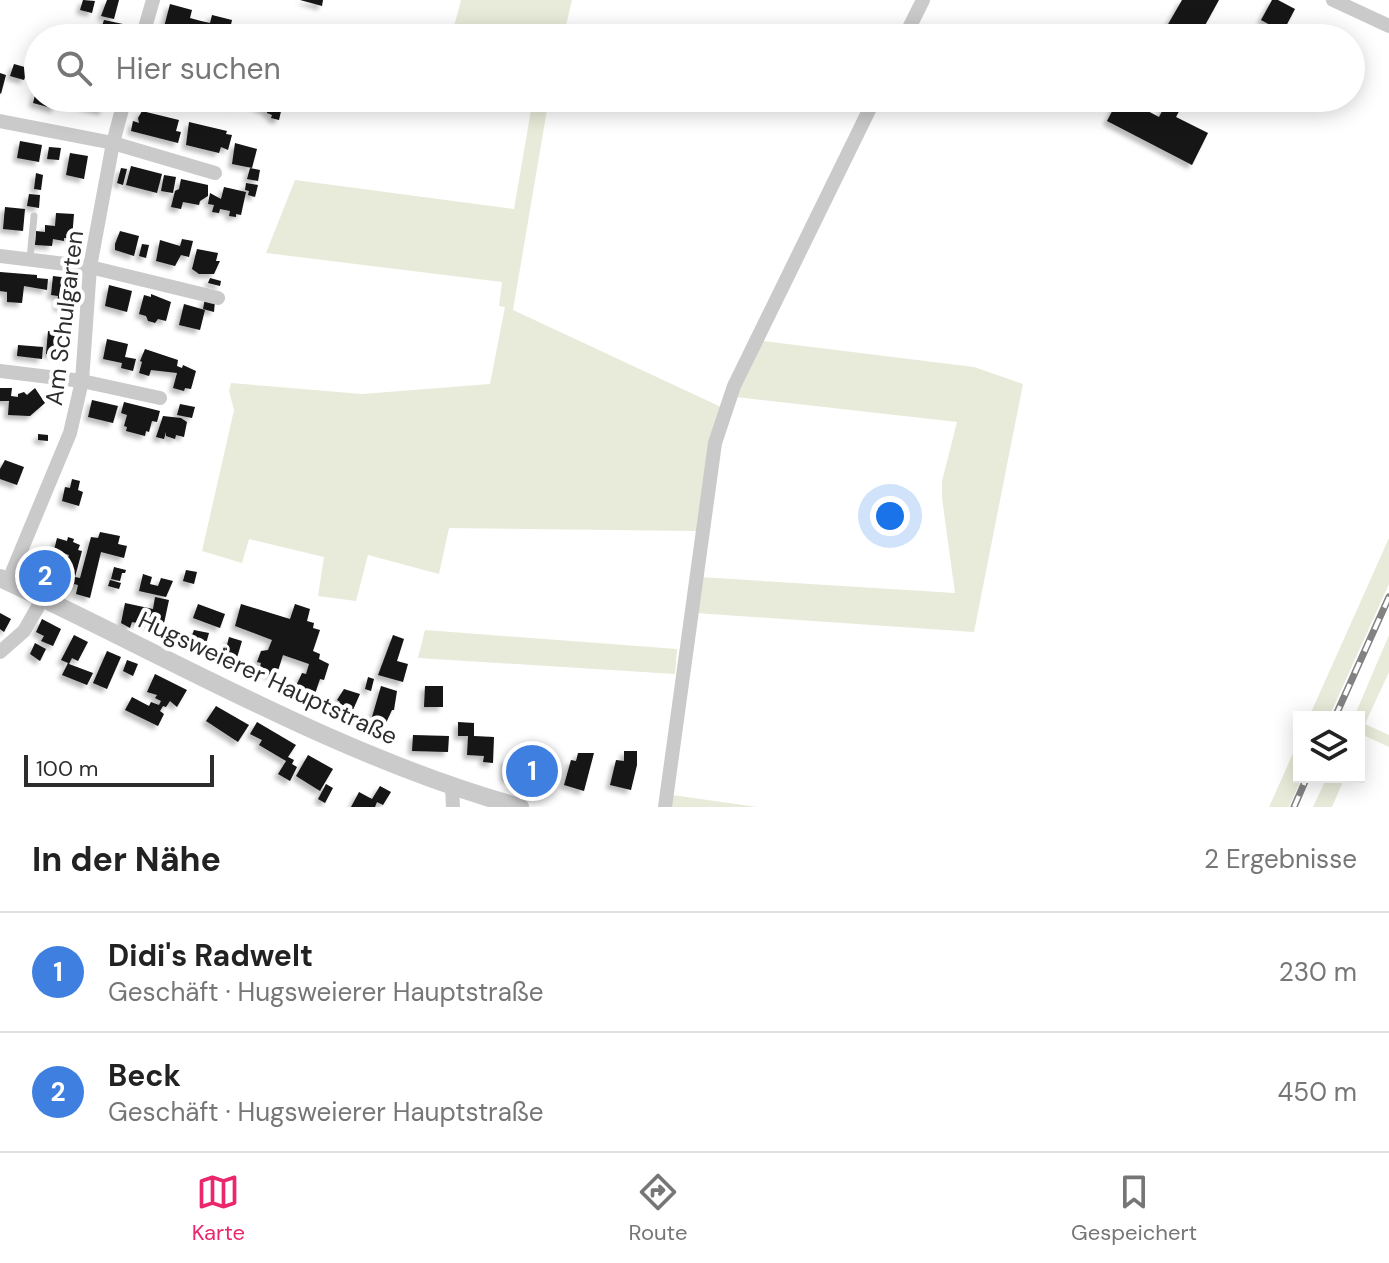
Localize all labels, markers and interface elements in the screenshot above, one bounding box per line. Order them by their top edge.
search box [24,24,1365,112]
icon: search [52,46,96,90]
text: Hier suchen [116,49,281,88]
street label: Am Schulgarten [38,229,90,407]
your location [870,496,910,536]
pin: 2 [19,546,71,606]
street label: Hugsweierer Hauptstraße [133,604,403,752]
map controls [1293,711,1365,783]
button: layers [1293,711,1365,783]
pin: 1 [506,741,558,801]
scale bar [24,751,214,787]
text: 100 m [36,754,98,783]
text: In der Nähe [32,837,221,882]
text: 2 Ergebnisse [1204,842,1357,876]
text: Didi's Radwelt [108,936,313,975]
text: 1 [53,955,63,989]
text: 230 m [1279,955,1357,989]
text: Geschäft · Hugsweierer Hauptstraße [108,975,543,1009]
text: Beck [108,1056,181,1095]
text: 2 [50,1075,66,1109]
text: 450 m [1277,1075,1357,1109]
text: Geschäft · Hugsweierer Hauptstraße [108,1095,543,1129]
tab: Karte [192,1170,245,1247]
tab: Route [629,1170,687,1247]
tab: Gespeichert [1071,1170,1197,1247]

